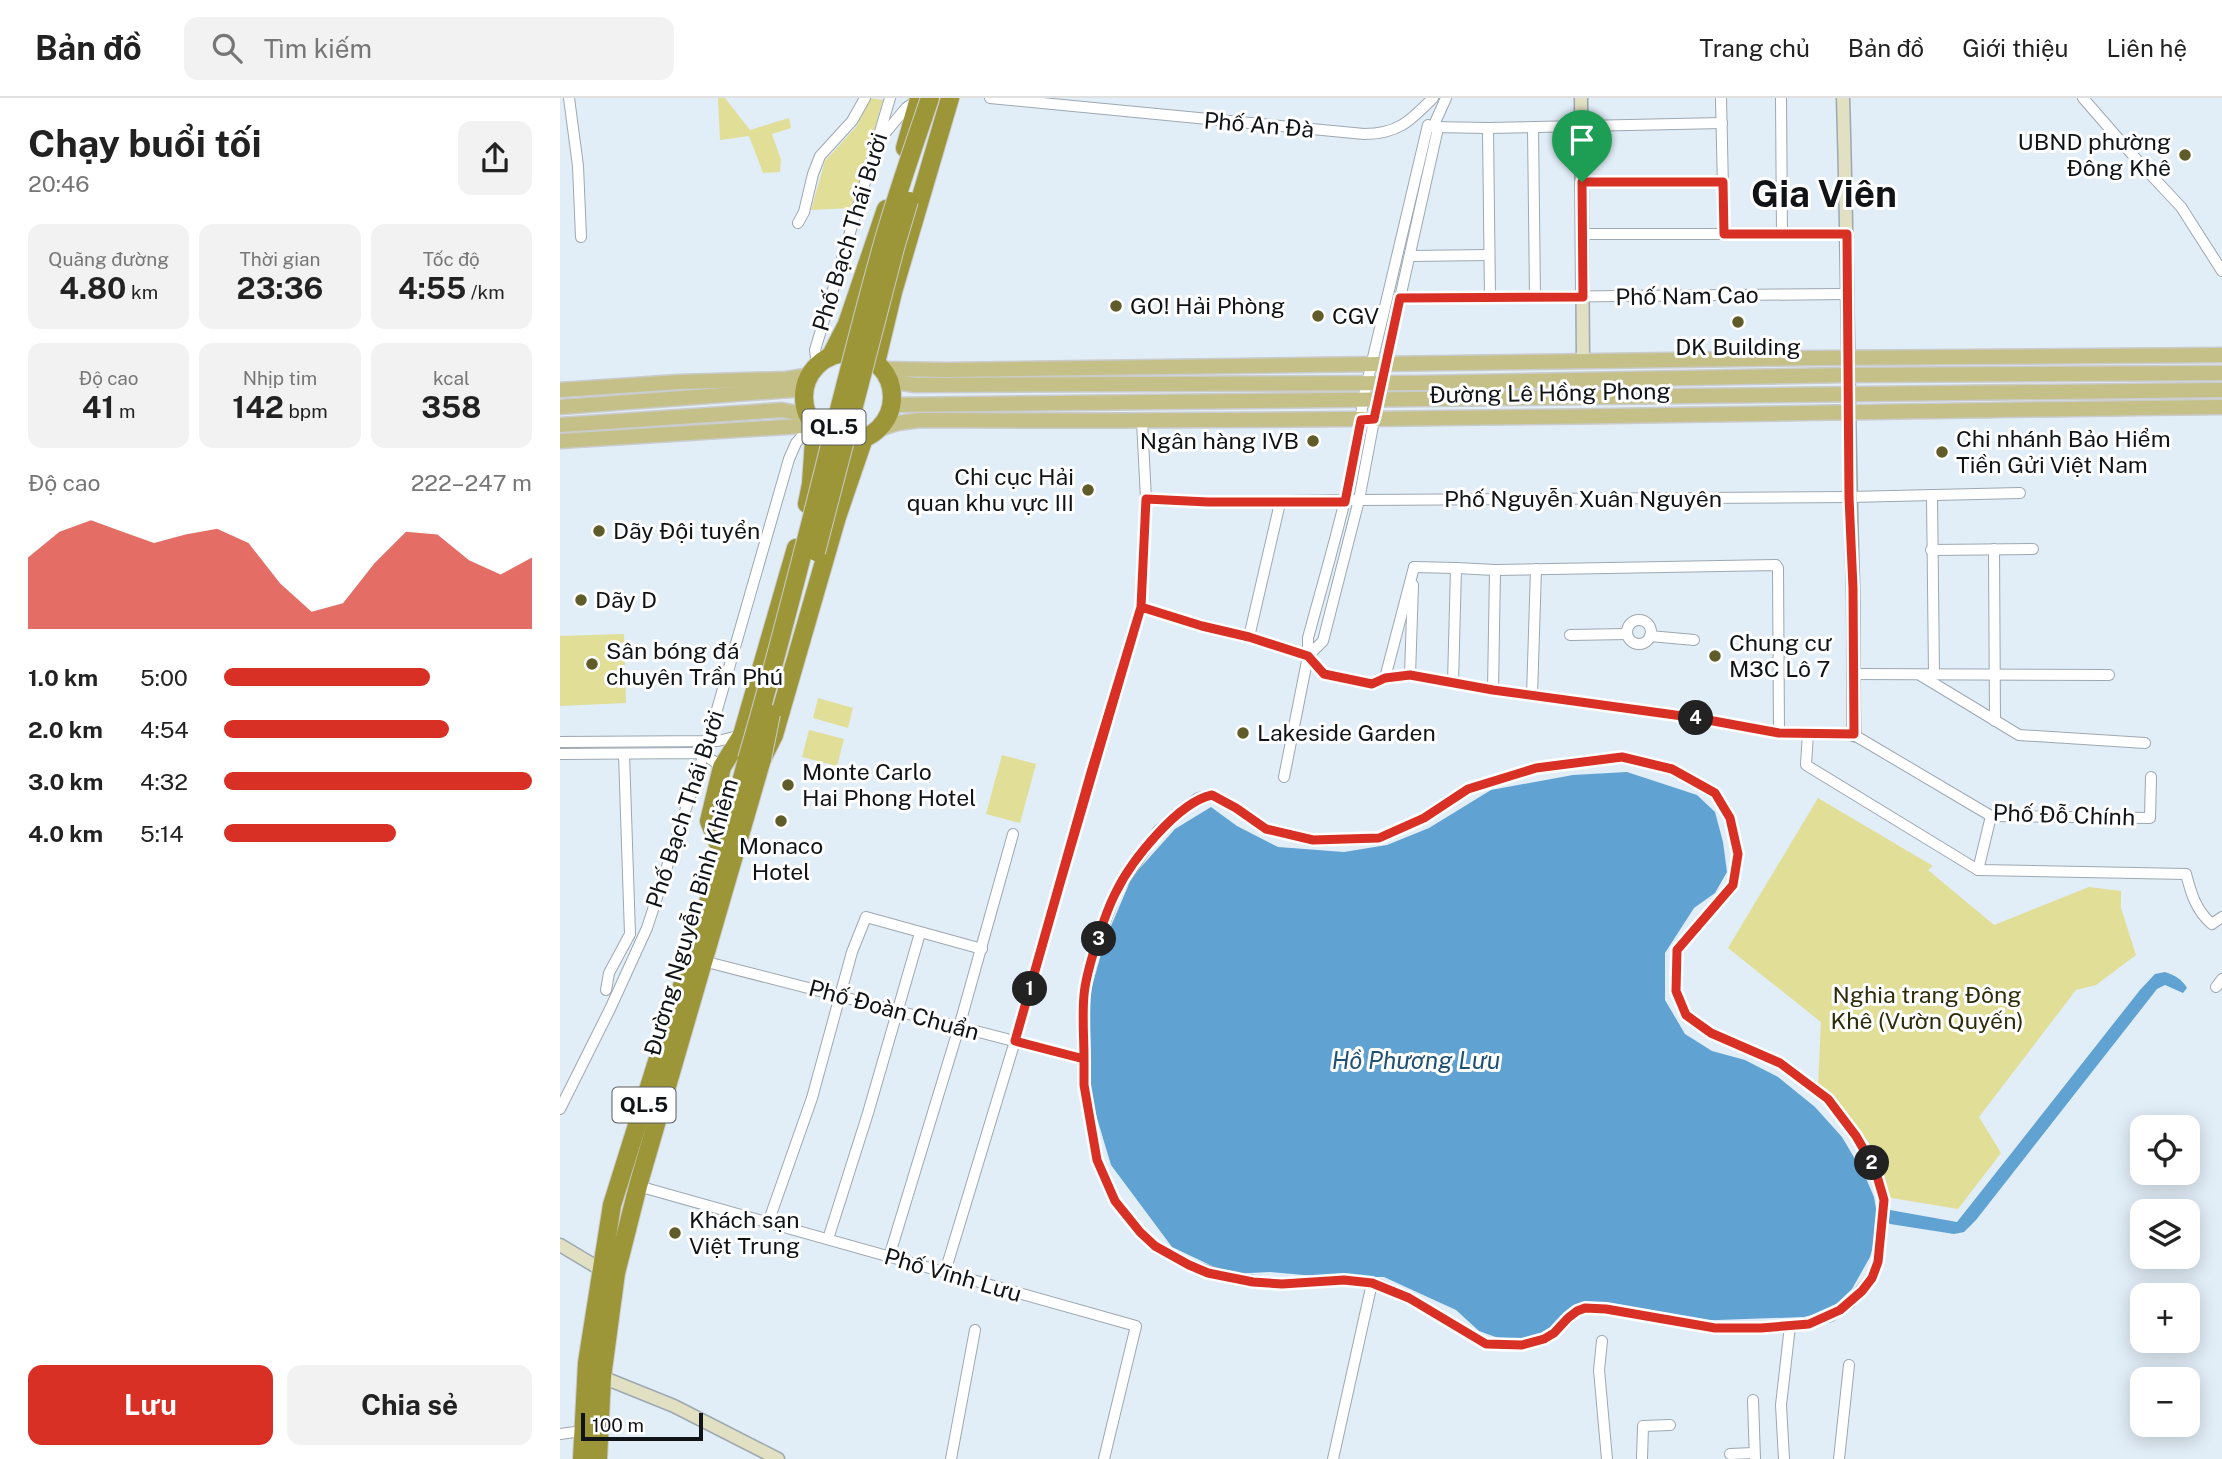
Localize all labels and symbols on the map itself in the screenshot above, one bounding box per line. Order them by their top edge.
street label: Phố An Đà [1203,106,1315,143]
pin [1552,110,1612,182]
place label: UBND phường Đông Khê [2018,128,2171,181]
street label: Phố Bạch Thái Bưởi [806,129,893,334]
marker: UBND phường Đông Khê [2177,147,2193,163]
district label: Gia Viên [1751,172,1897,215]
street label: Phố Nam Cao [1615,281,1759,310]
place label: GO! Hải Phòng [1130,292,1285,319]
marker: GO! Hải Phòng [1108,298,1124,314]
place label: CGV [1332,302,1379,329]
marker: CGV [1310,308,1326,324]
marker: DK Building [1730,314,1746,330]
place label: DK Building [1675,333,1801,360]
street label: Đường Lê Hồng Phong [1429,377,1671,408]
road number: QL.5 [803,410,866,444]
place label: Chi nhánh Bảo Hiểm Tiền Gửi Việt Nam [1956,425,2171,478]
place label: Ngân hàng IVB [1140,427,1299,454]
marker: Ngân hàng IVB [1305,433,1321,449]
marker: Chi nhánh Bảo Hiểm Tiền Gửi Việt Nam [1934,444,1950,460]
place label: Chi cục Hải quan khu vực III [907,463,1074,516]
marker: Chi cục Hải quan khu vực III [1080,482,1096,498]
street label: Phố Nguyễn Xuân Nguyên [1444,485,1722,512]
place label: Dãy Đội tuyển [613,517,760,544]
marker: Dãy Đội tuyển [591,523,607,539]
place label: Dãy D [595,586,657,613]
marker: Dãy D [573,592,589,608]
place label: Chung cư M3C Lô 7 [1729,629,1832,682]
place label: Sân bóng đá chuyên Trần Phú [606,637,783,690]
marker: Chung cư M3C Lô 7 [1707,648,1723,664]
marker: Sân bóng đá chuyên Trần Phú [584,656,600,672]
pin: 4 [1678,700,1714,736]
street label: Phố Bạch Thái Bưởi [640,707,729,911]
place label: Lakeside Garden [1257,719,1436,746]
marker: Lakeside Garden [1235,725,1251,741]
place label: Monte Carlo Hai Phong Hotel [802,758,976,811]
street label: Đường Nguyễn Bỉnh Khiêm [638,775,743,1059]
marker: Monte Carlo Hai Phong Hotel [780,777,796,793]
street label: Phố Đỗ Chính [1992,799,2136,830]
marker: Monaco Hotel [773,813,789,829]
place label: Monaco Hotel [739,832,823,885]
pin: 3 [1082,922,1116,956]
pin: 1 [1012,972,1048,1006]
street label: Phố Đoàn Chuẩn [806,974,982,1045]
park label: Nghia trang Đông Khê (Vườn Quyến) [1830,981,2024,1034]
water label: Hồ Phương Lưu [1332,1046,1500,1074]
road number: QL.5 [612,1088,676,1122]
pin: 2 [1854,1146,1890,1180]
place label: Khách sạn Việt Trung [689,1206,800,1259]
marker: Khách sạn Việt Trung [667,1225,683,1241]
street label: Phố Vĩnh Lưu [881,1242,1025,1307]
scale bar [581,1410,704,1442]

